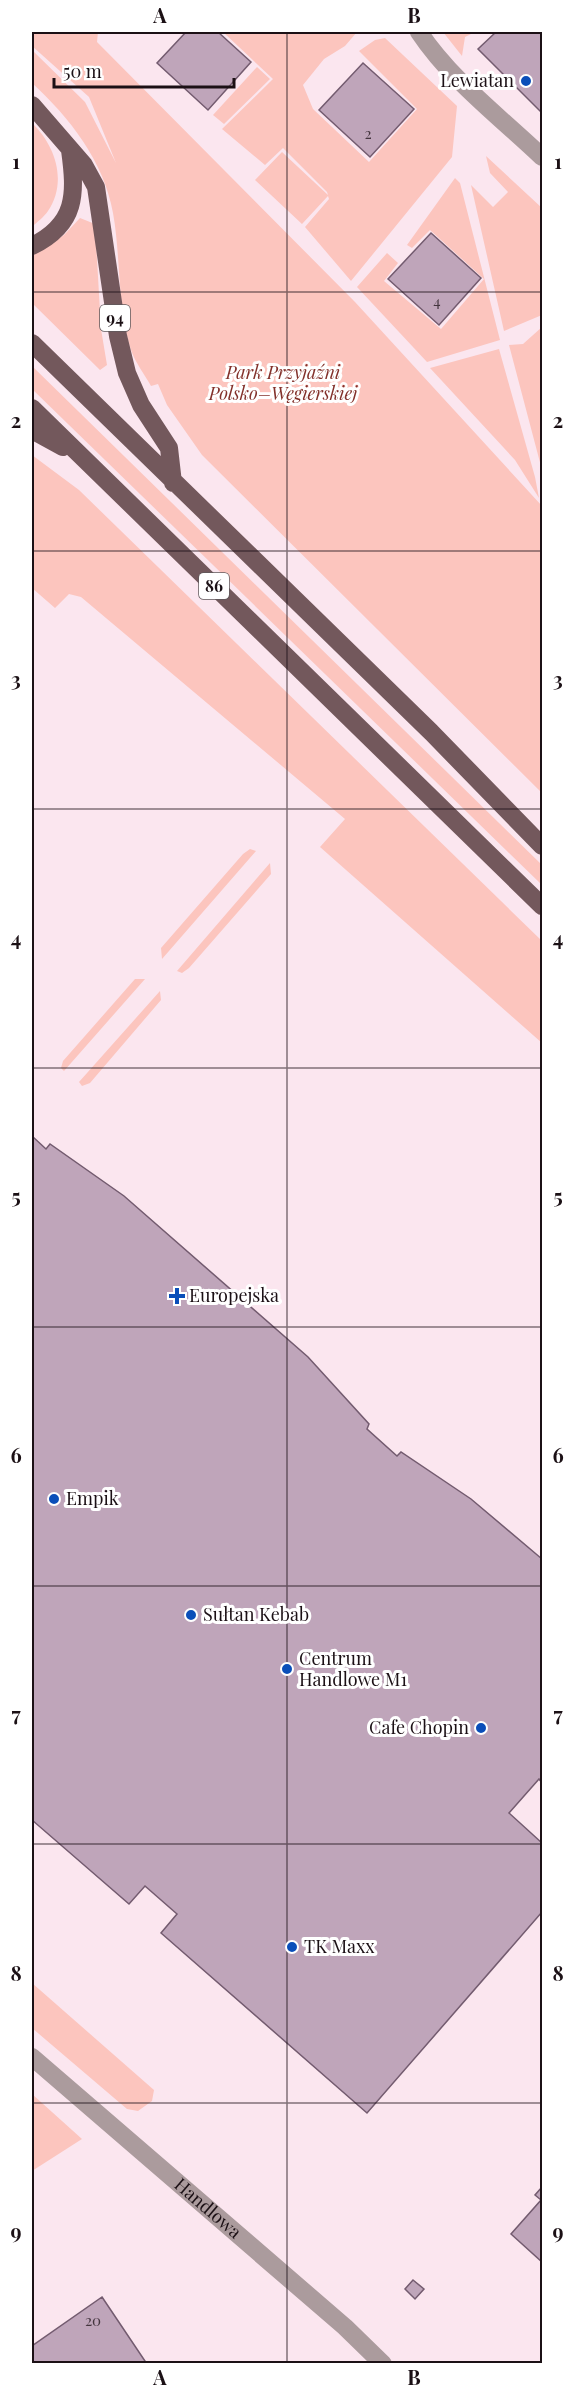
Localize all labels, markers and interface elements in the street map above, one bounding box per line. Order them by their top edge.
text: A [152,1,167,28]
text: B [407,1,421,28]
scale bar [54,51,234,89]
text: 50 m [63,59,102,83]
place label: Lewiatan [440,68,514,92]
marker: Lewiatan [519,74,533,88]
house number: 2 [364,123,372,143]
text: 1 [12,147,20,174]
text: 1 [554,147,562,174]
house number: 4 [433,291,441,311]
road number: 94 [100,305,130,331]
park label: Park Przyjaźni Polsko–Węgierskiej [208,360,358,405]
text: 2 [11,406,21,433]
text: 2 [553,406,563,433]
road number: 86 [199,573,229,599]
text: 3 [11,665,21,692]
text: 3 [553,665,563,692]
text: 4 [11,924,21,951]
text: 4 [553,924,563,951]
text: 5 [11,1182,21,1209]
text: 5 [553,1182,563,1209]
place label: Europejska [189,1283,279,1307]
marker: Europejska [170,1289,184,1303]
text: 6 [10,1441,22,1468]
text: 6 [552,1441,564,1468]
place label: Empik [66,1486,119,1510]
marker: Empik [47,1492,61,1506]
place label: Sułtan Kebab [203,1602,309,1626]
marker: Sułtan Kebab [184,1608,198,1622]
place label: Centrum Handlowe M1 [299,1646,407,1691]
marker: Centrum Handlowe M1 [280,1662,294,1676]
text: 7 [11,1700,21,1727]
text: 7 [553,1700,563,1727]
place label: Cafe Chopin [369,1715,469,1739]
marker: Cafe Chopin [474,1721,488,1735]
place label: TK Maxx [304,1934,375,1958]
marker: TK Maxx [285,1940,299,1954]
text: 8 [10,1959,22,1986]
text: 8 [552,1959,564,1986]
street label: Handlowa [170,2172,247,2243]
text: 9 [10,2217,22,2244]
text: 9 [552,2217,564,2244]
house number: 20 [85,2310,101,2330]
text: A [152,2363,167,2390]
text: B [407,2363,421,2390]

